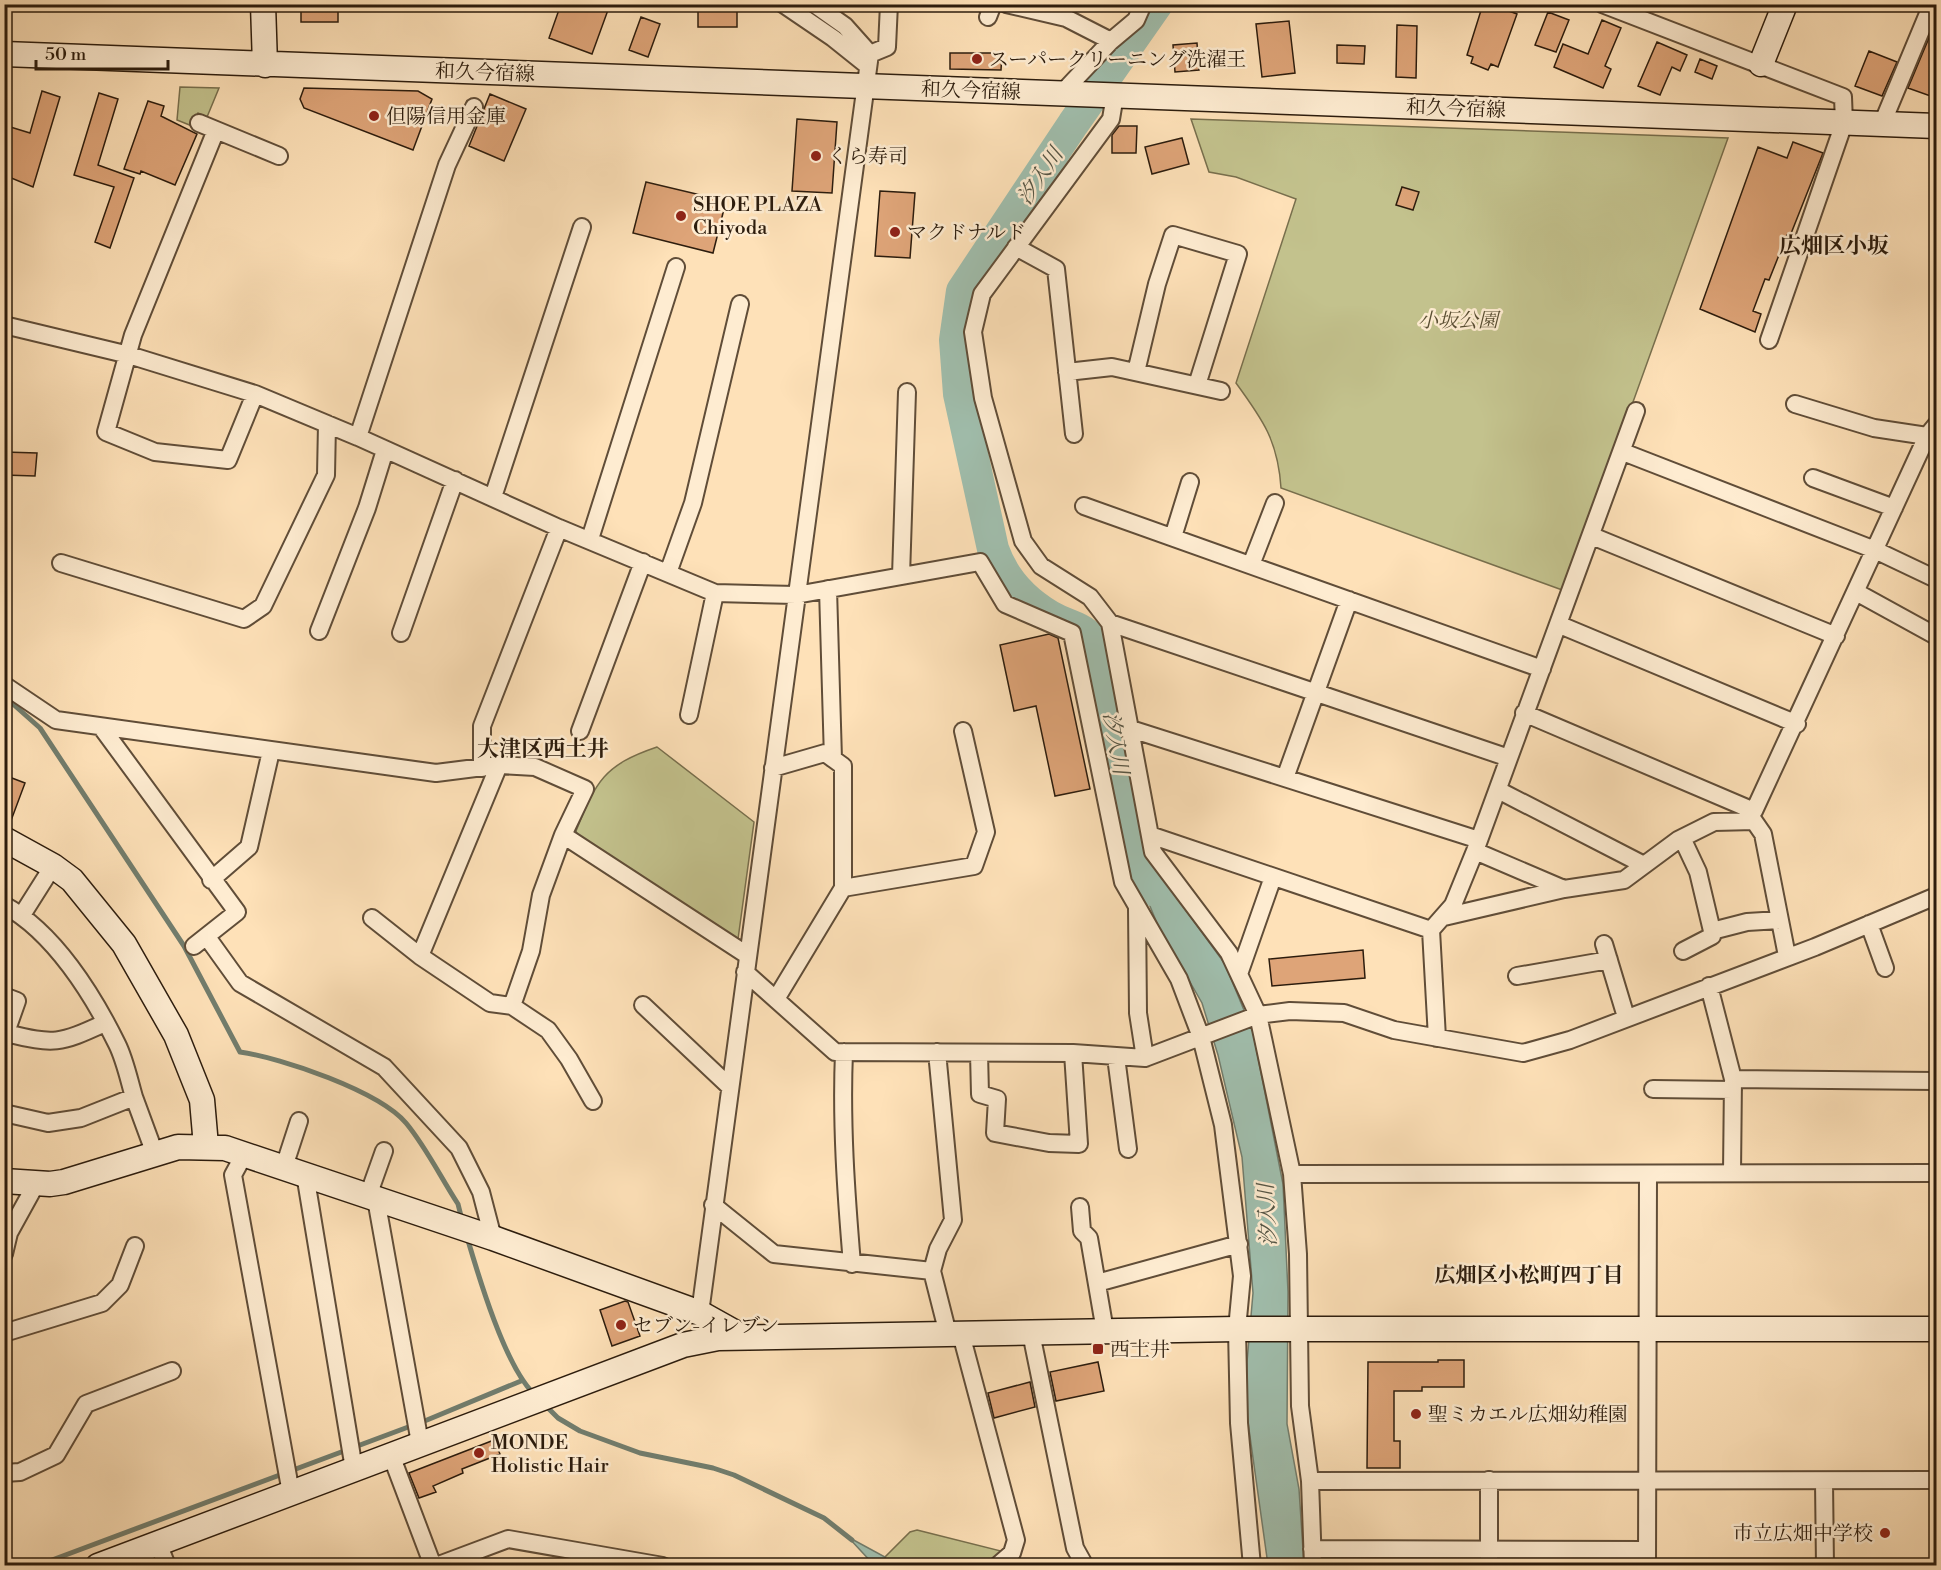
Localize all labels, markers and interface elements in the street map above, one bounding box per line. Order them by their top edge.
scale bar [36,33,168,71]
text: 50 m [45,43,87,66]
place label: スーパークリーニング洗濯王 [989,48,1247,73]
marker: スーパークリーニング洗濯王 [970,52,984,66]
street label: 和久今宿線 [435,59,535,88]
street label: 和久今宿線 [921,77,1021,106]
street label: 和久今宿線 [1406,95,1506,124]
place label: 但陽信用金庫 [386,105,506,130]
marker: 但陽信用金庫 [367,109,381,123]
water label: 汐入川 [1012,142,1070,210]
place label: くら寿司 [828,145,908,170]
marker: くら寿司 [809,149,823,163]
place label: SHOE PLAZA Chiyoda [693,193,823,241]
marker: SHOE PLAZA Chiyoda [674,209,688,223]
place label: マクドナルド [907,221,1026,246]
marker: マクドナルド [888,225,902,239]
district label: 広畑区小坂 [1779,233,1889,260]
park label: 小坂公園 [1418,309,1501,334]
water label: 汐入川 [1097,710,1134,778]
district label: 大津区西土井 [477,736,609,763]
water label: 汐入川 [1253,1181,1283,1247]
district label: 広畑区小松町四丁目 [1435,1263,1624,1289]
place label: セブン-イレブン [633,1314,779,1339]
marker: セブン-イレブン [614,1318,628,1332]
place label: 西土井 [1110,1338,1170,1363]
marker: 西土井 [1091,1342,1105,1356]
place label: 聖ミカエル広畑幼稚園 [1428,1403,1628,1428]
marker: 聖ミカエル広畑幼稚園 [1409,1407,1423,1421]
place label: MONDE Holistic Hair [491,1431,609,1479]
marker: MONDE Holistic Hair [472,1446,486,1460]
place label: 市立広畑中学校 [1733,1522,1873,1547]
marker: 市立広畑中学校 [1878,1526,1892,1540]

